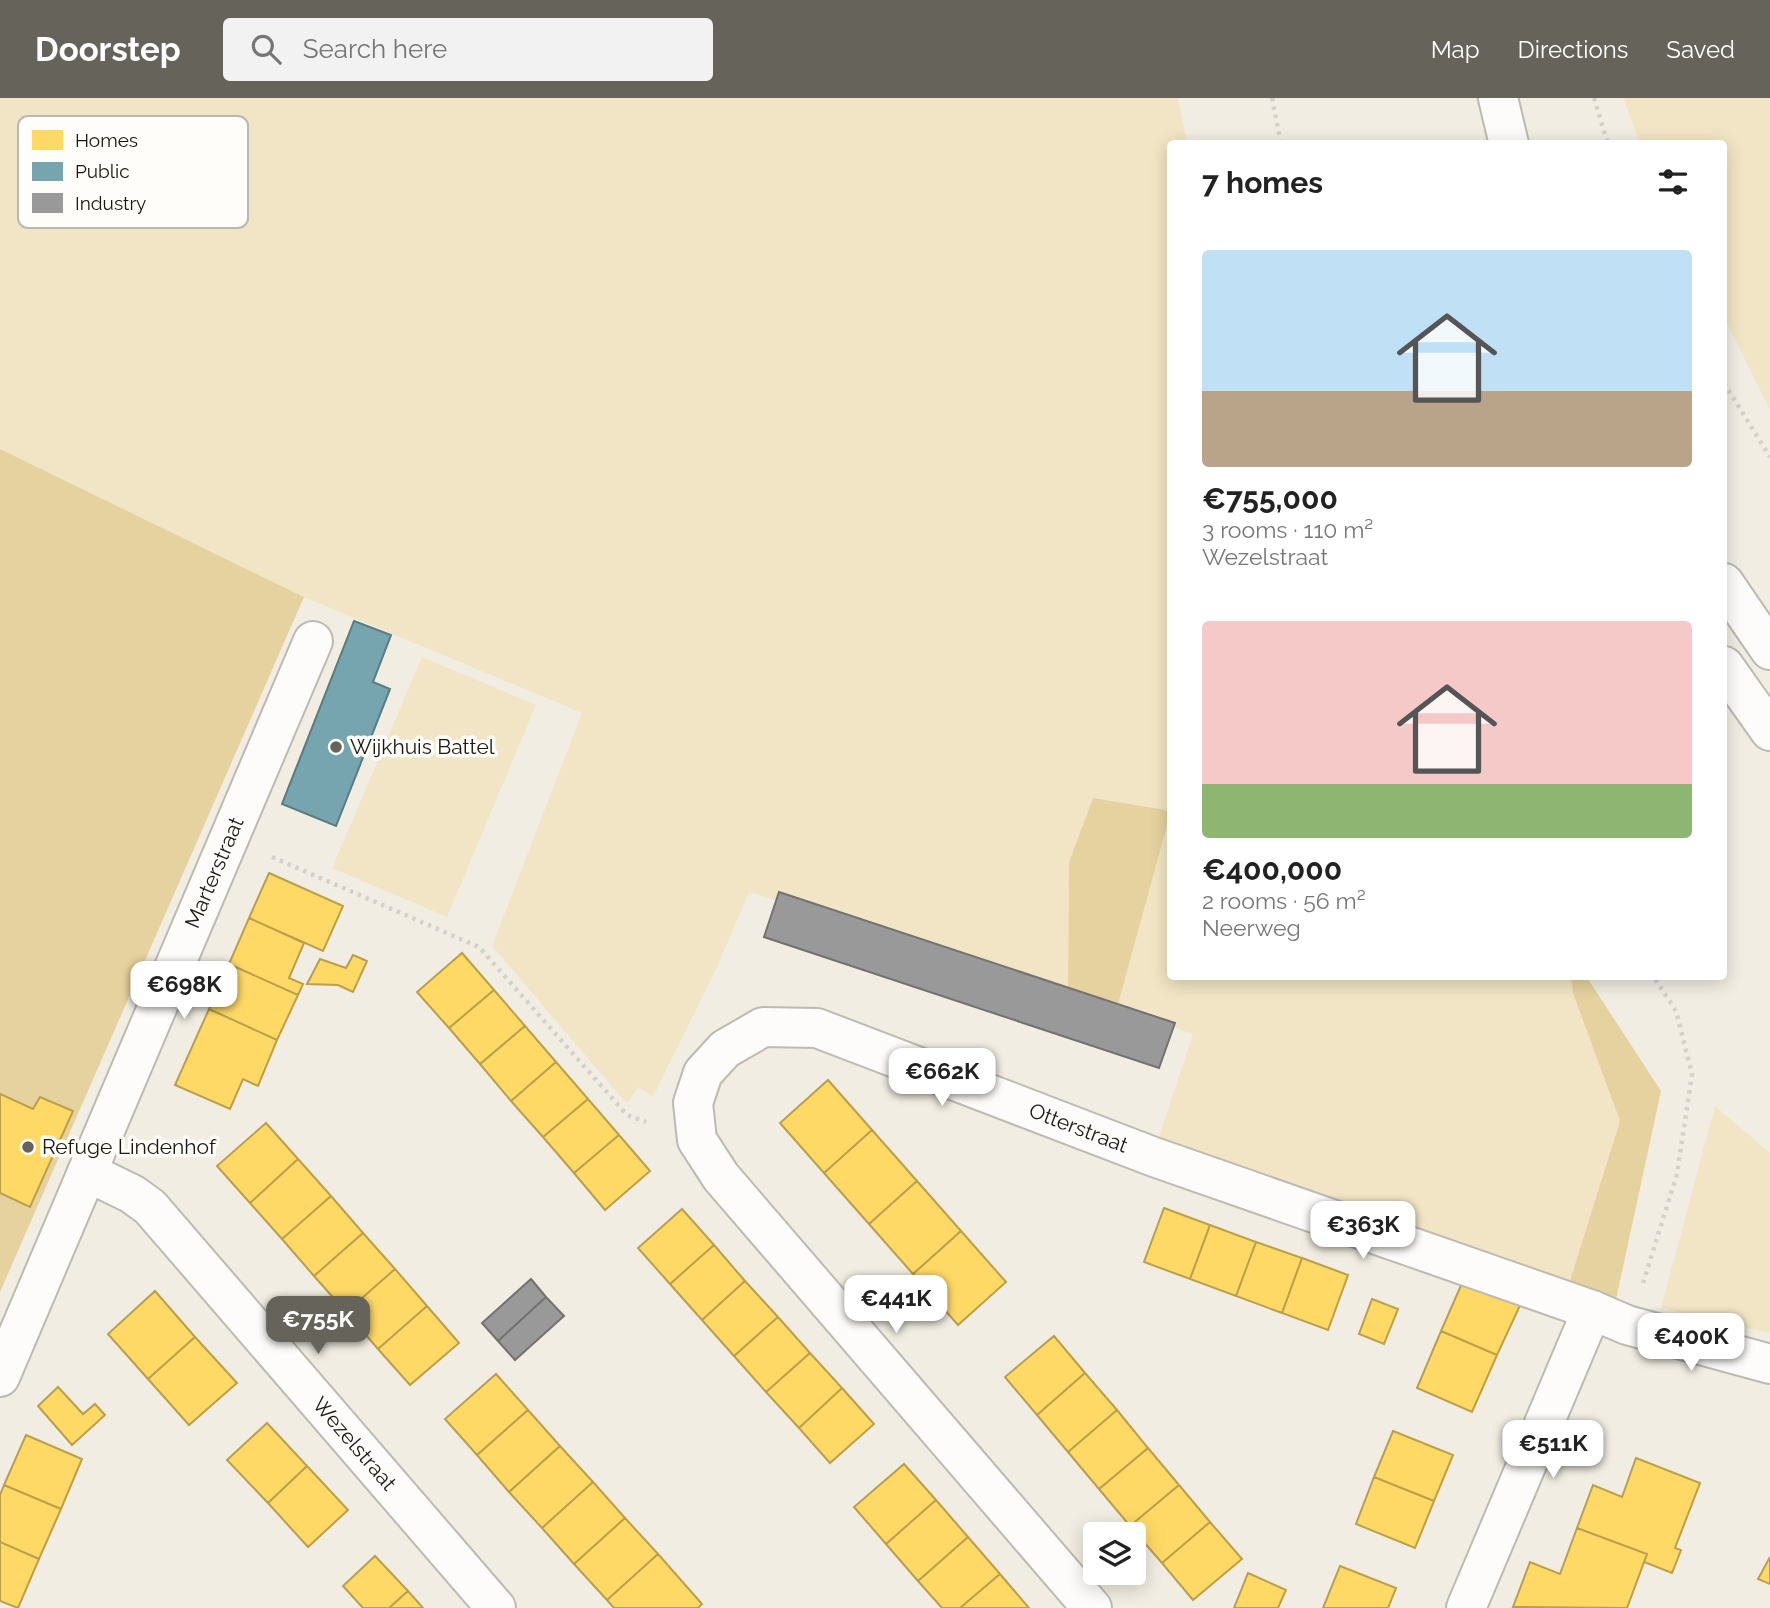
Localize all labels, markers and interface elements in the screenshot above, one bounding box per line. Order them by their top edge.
search box [223,18,713,81]
text: Doorstep [35,30,181,69]
icon: search [247,30,285,68]
text: Search here [303,34,447,64]
text: Map [1431,35,1480,64]
text: Directions [1518,35,1628,64]
text: Saved [1666,35,1735,64]
legend [18,116,248,228]
text: Homes [75,129,138,151]
text: Public [75,160,130,182]
icon: filters [1654,163,1692,201]
text: 7 homes [1202,165,1323,200]
text: Industry [75,192,146,214]
icon: home [1384,295,1510,421]
text: €755,000 [1202,481,1338,516]
text: 3 rooms · 110 m² [1202,516,1373,543]
text: Wezelstraat [1202,543,1328,570]
icon: home [1384,666,1510,792]
place label: Wijkhuis Battel [350,734,495,759]
marker: Wijkhuis Battel [328,739,344,755]
street label: Marterstraat [179,813,249,932]
text: €400,000 [1202,852,1342,887]
text: 2 rooms · 56 m² [1202,887,1366,914]
text: Neerweg [1202,914,1301,941]
pin: €698K [135,962,233,1021]
text: €698K [146,970,222,997]
pin: €662K [893,1048,991,1108]
text: €662K [905,1057,979,1084]
street label: Otterstraat [1026,1097,1132,1158]
place label: Refuge Lindenhof [42,1134,217,1159]
marker: Refuge Lindenhof [20,1139,36,1155]
pin: €363K [1314,1202,1412,1261]
text: €363K [1326,1210,1400,1237]
pin: €441K [847,1276,945,1335]
text: €441K [860,1284,932,1311]
pin: €755K [269,1296,367,1356]
text: €755K [282,1305,354,1332]
pin: €400K [1642,1314,1740,1373]
text: €400K [1653,1322,1729,1349]
street label: Wezelstraat [308,1392,402,1495]
pin: €511K [1504,1420,1602,1480]
text: €511K [1518,1429,1588,1456]
map controls [1083,1522,1146,1585]
button: layers [1083,1522,1146,1585]

